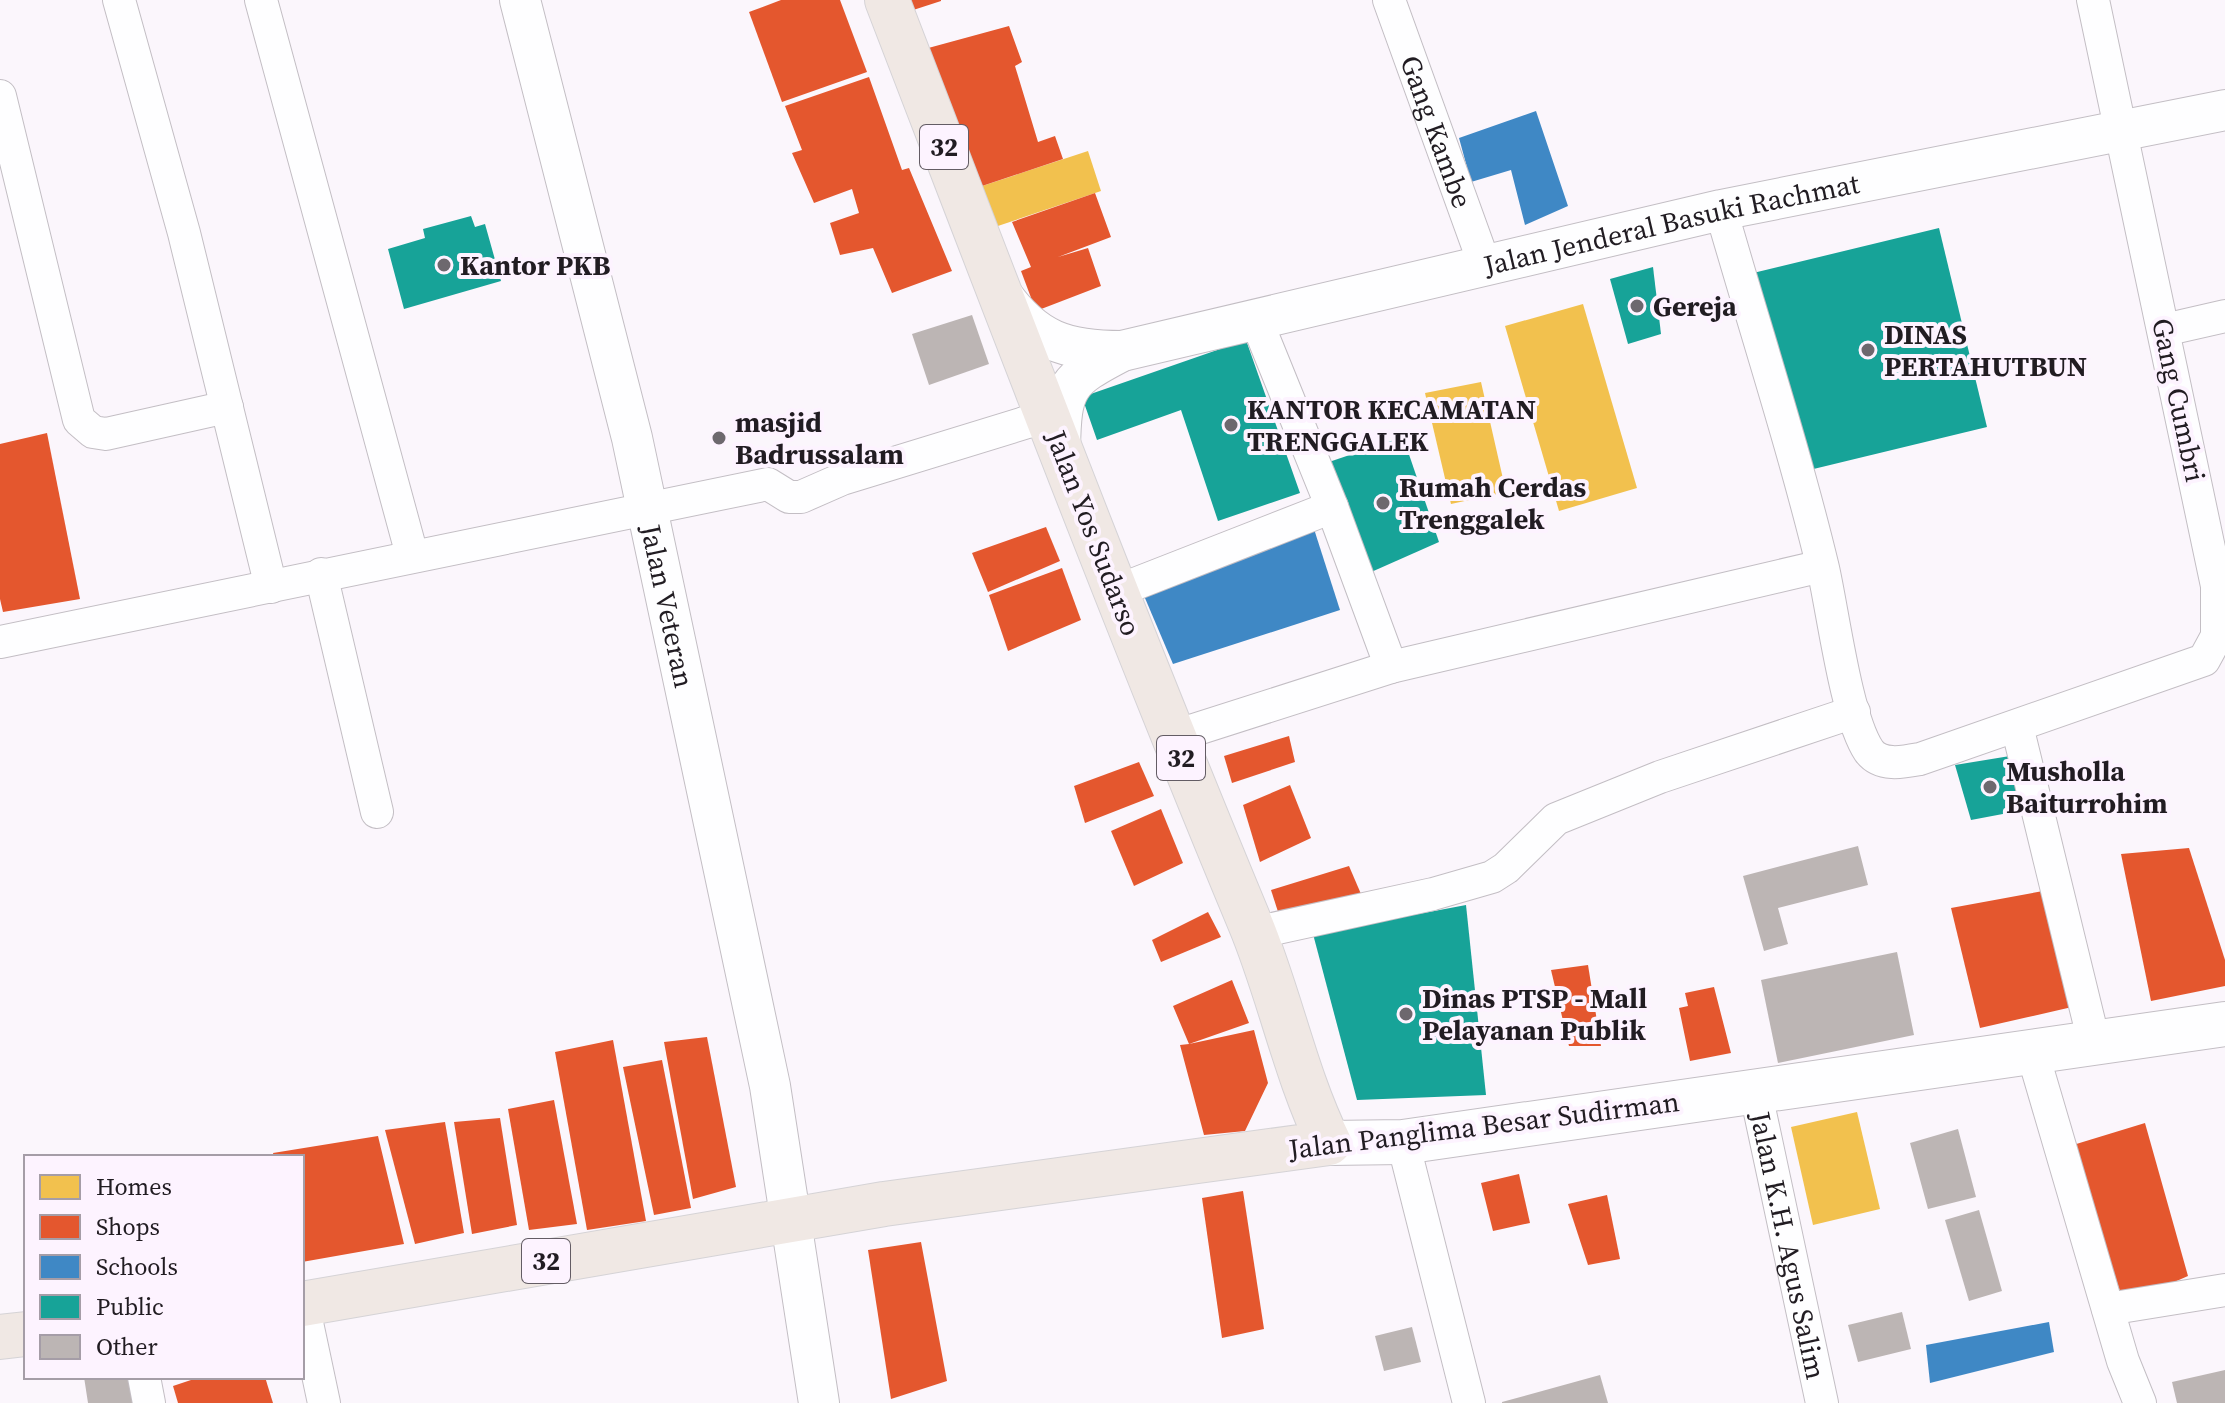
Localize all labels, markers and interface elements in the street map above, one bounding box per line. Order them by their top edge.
street label: Gang Kambe [1392,50,1482,213]
road number: 32 [920,125,968,169]
street label: Jalan Jenderal Basuki Rachmat [1479,164,1863,284]
place label: Kantor PKB [460,246,610,284]
marker: Kantor PKB [435,256,453,274]
place label: Gereja [1653,287,1737,325]
marker: Gereja [1628,297,1646,315]
place label: DINAS PERTAHUTBUN [1884,315,2087,385]
street label: Gang Cumbri [2143,315,2215,485]
marker: DINAS PERTAHUTBUN [1859,341,1877,359]
place label: KANTOR KECAMATAN TRENGGALEK [1247,390,1536,460]
place label: masjid Badrussalam [735,403,904,473]
marker: KANTOR KECAMATAN TRENGGALEK [1222,416,1240,434]
street label: Jalan Yos Sudarso [1037,424,1151,641]
marker: masjid Badrussalam [710,429,728,447]
place label: Rumah Cerdas Trenggalek [1399,468,1587,538]
marker: Rumah Cerdas Trenggalek [1374,494,1392,512]
street label: Jalan Veteran [632,520,704,691]
road number: 32 [1157,736,1205,780]
place label: Musholla Baiturrohim [2006,752,2168,822]
marker: Musholla Baiturrohim [1981,778,1999,796]
place label: Dinas PTSP - Mall Pelayanan Publik [1422,979,1647,1049]
marker: Dinas PTSP - Mall Pelayanan Publik [1397,1005,1415,1023]
street label: Jalan Panglima Besar Sudirman [1286,1082,1681,1168]
street label: Jalan K.H. Agus Salim [1741,1107,1835,1383]
legend [24,1155,304,1379]
text: Homes [96,1170,172,1203]
text: Shops [96,1210,160,1243]
road number: 32 [522,1239,570,1283]
text: Schools [96,1250,178,1283]
text: Public [96,1290,164,1323]
text: Other [96,1330,158,1363]

